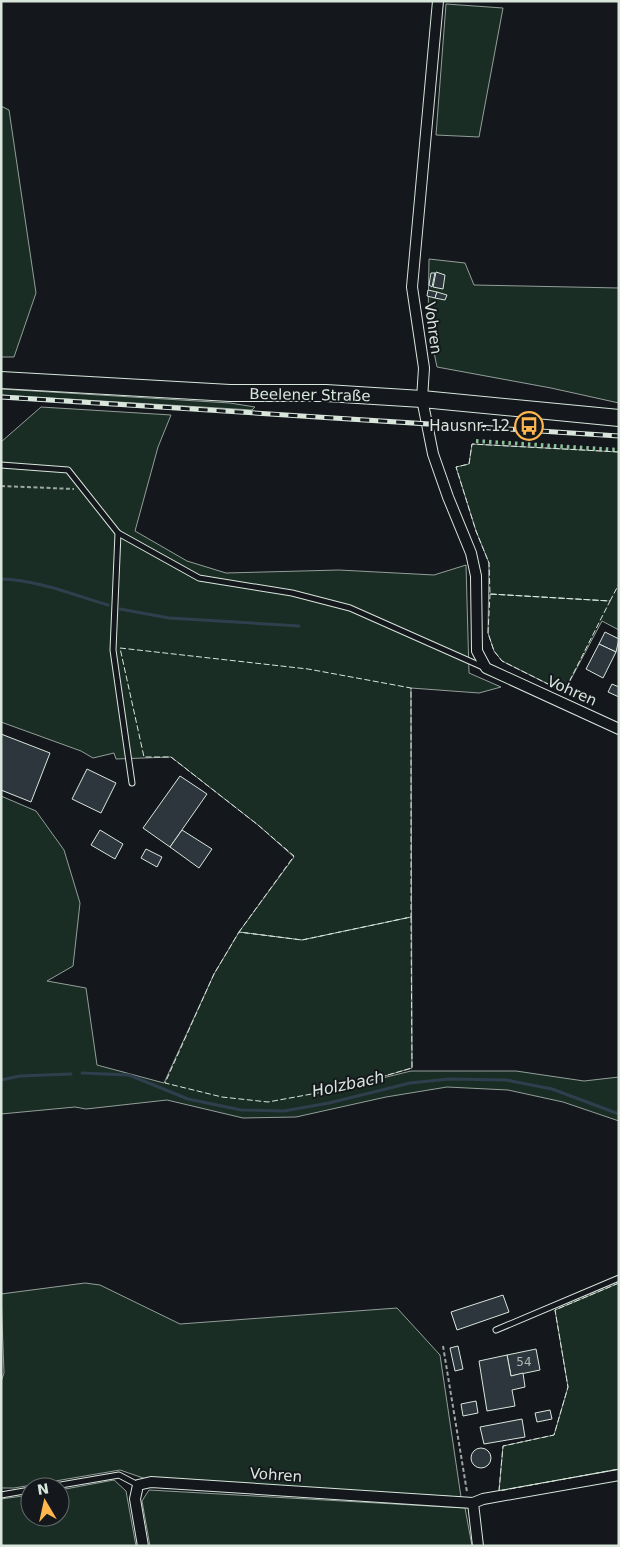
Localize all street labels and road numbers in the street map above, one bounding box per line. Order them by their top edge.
street label: Vohren [420,301,446,355]
street label: Beelener Straße [249,385,371,405]
street label: Vohren [544,672,600,710]
street label: Vohren [249,1464,303,1486]

